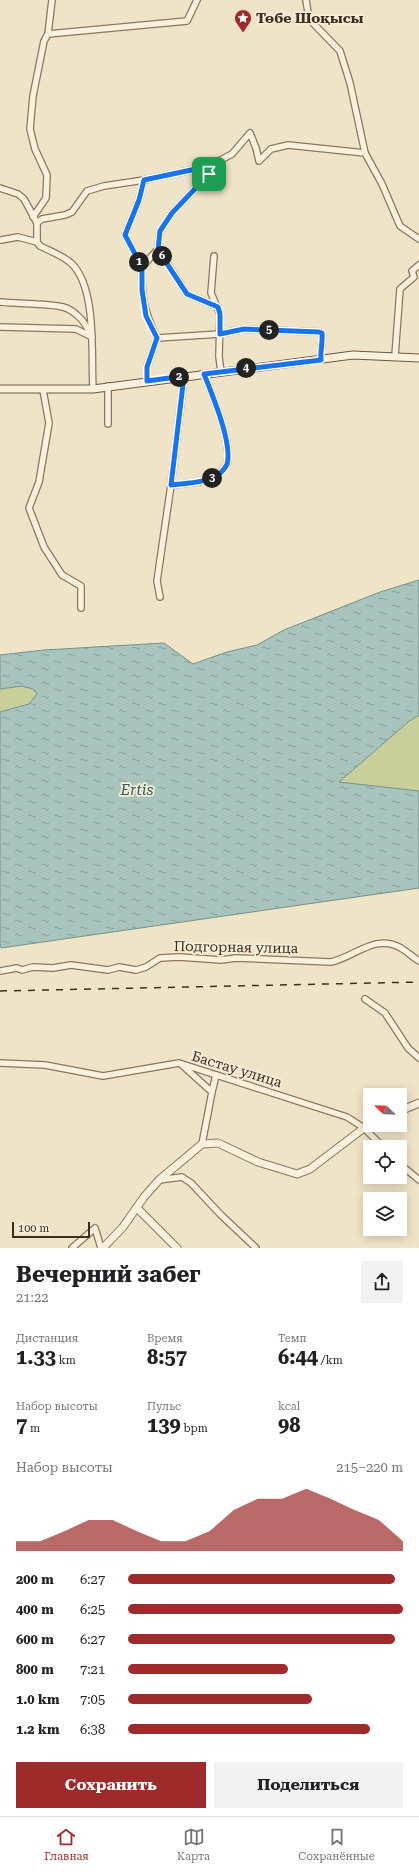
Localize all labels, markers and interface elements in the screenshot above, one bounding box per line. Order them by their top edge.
place icon: Төбе Шоқысы [233,8,253,33]
place label: Төбе Шоқысы [256,10,364,26]
pin [192,157,226,191]
icon: arrive [198,163,220,185]
pin: 6 [152,246,172,266]
text: 6 [159,249,165,262]
pin: 1 [129,252,149,272]
text: 1 [136,255,142,268]
pin: 5 [259,320,279,340]
text: 5 [266,323,272,336]
pin: 4 [236,358,256,378]
text: 4 [243,361,249,374]
pin: 2 [169,367,189,387]
text: 2 [176,370,182,383]
pin: 3 [202,468,222,488]
text: 3 [209,471,215,484]
water label: Ertis [119,781,154,799]
street label: Подгорная улица [174,938,299,956]
street label: Бастау улица [190,1048,285,1090]
north arrow [363,1088,407,1132]
map controls [363,1088,407,1236]
button: locate [363,1140,407,1184]
button: layers [363,1192,407,1236]
scale bar [12,1220,90,1239]
text: 100 m [18,1222,49,1235]
button: share [361,1261,403,1303]
text: Вечерний забег [16,1262,201,1287]
text: 21:22 [16,1290,48,1305]
text: Дистанция [16,1332,78,1345]
text: Время [147,1332,183,1345]
text: Темп [278,1332,307,1345]
text: 1.33 [16,1345,56,1369]
text: 8:57 [147,1345,187,1369]
text: 6:44 [278,1345,318,1369]
text: km [56,1354,76,1367]
text: /km [318,1354,343,1367]
text: Набор высоты [16,1400,98,1413]
text: Пульс [147,1400,181,1413]
text: kcal [278,1400,300,1413]
text: 7 [16,1413,27,1437]
text: 139 [147,1413,181,1437]
text: 98 [278,1413,300,1437]
text: m [27,1422,40,1435]
text: bpm [181,1422,208,1435]
text: Набор высоты [16,1460,113,1475]
text: 215–220 m [336,1460,403,1475]
text: 200 m [16,1572,54,1587]
text: 6:27 [80,1572,105,1587]
text: 400 m [16,1602,54,1617]
text: 6:25 [80,1602,105,1617]
text: 600 m [16,1632,54,1647]
text: 6:27 [80,1632,105,1647]
text: 800 m [16,1662,54,1677]
text: 7:21 [80,1662,105,1677]
text: 1.0 km [16,1692,59,1707]
text: 7:05 [80,1692,105,1707]
text: 1.2 km [16,1722,59,1737]
text: 6:38 [80,1722,105,1737]
button: Сохранить [16,1762,206,1808]
button: Поделиться [214,1762,403,1808]
tab: Главная [44,1826,89,1863]
tab: Карта [177,1826,210,1863]
tab: Сохранённые [298,1826,375,1863]

